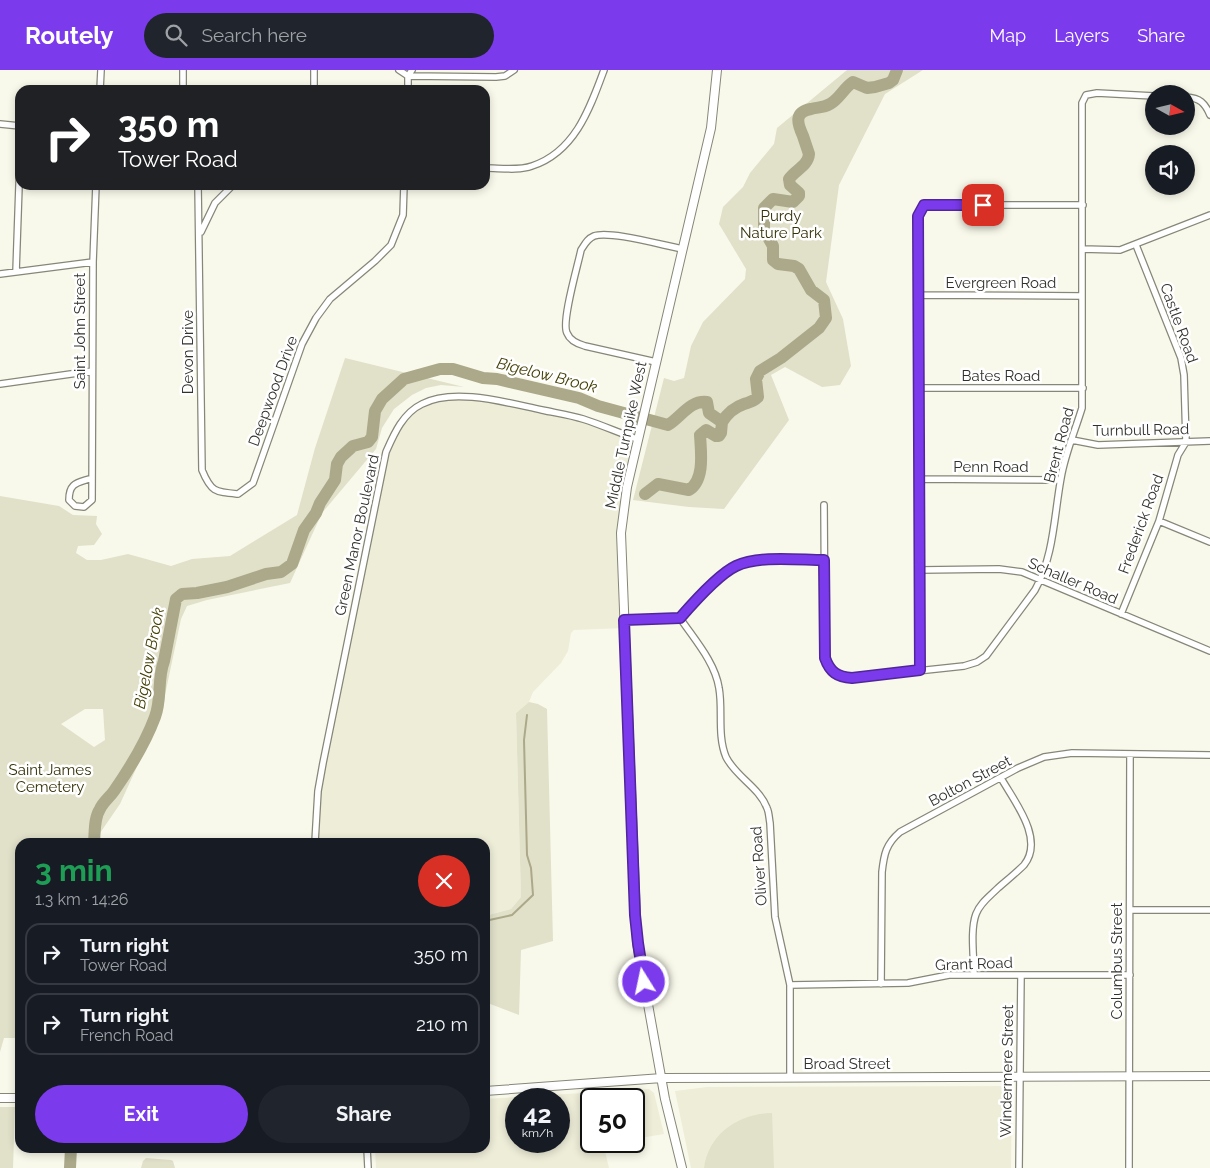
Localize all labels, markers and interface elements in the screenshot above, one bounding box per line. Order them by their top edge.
search box [144,13,494,58]
text: Routely [25,21,114,50]
icon: search [162,21,190,49]
text: Search here [202,24,307,46]
text: Map [990,25,1026,46]
text: Layers [1054,25,1109,46]
text: Share [1137,25,1185,46]
north arrow [1145,85,1195,135]
map controls [1145,85,1195,195]
text: 350 m [118,104,219,145]
icon: right [35,105,100,170]
button: sound [1145,145,1195,195]
text: Tower Road [118,146,238,172]
pin [962,184,1004,226]
icon: arrive [969,191,997,219]
park label: Purdy Nature Park [740,207,822,242]
street label: Saint John Street [71,273,89,389]
street label: Evergreen Road [946,274,1056,292]
street label: Castle Road [1156,281,1202,365]
street label: Devon Drive [179,310,197,394]
street label: Deepwood Drive [245,333,301,449]
water label: Bigelow Brook [495,353,600,397]
street label: Middle Turnpike West [602,360,650,510]
street label: Bates Road [962,367,1040,385]
street label: Brent Road [1040,405,1078,485]
street label: Turnbull Road [1093,420,1189,440]
street label: Green Manor Boulevard [331,453,383,617]
street label: Penn Road [953,458,1029,476]
street label: Frederick Road [1115,472,1167,576]
street label: Schaller Road [1025,554,1121,608]
water label: Bigelow Brook [130,605,168,710]
street label: Bolton Street [926,752,1014,810]
park label: Saint James Cemetery [9,761,91,796]
street label: Oliver Road [747,826,771,906]
text: 3 min [35,853,113,888]
button: close [418,855,470,907]
text: 1.3 km · 14:26 [35,890,128,909]
street label: Columbus Street [1108,903,1126,1019]
text: Turn right [80,934,169,956]
icon: right [37,940,65,968]
text: 350 m [414,943,468,965]
street label: Grant Road [935,954,1013,974]
position arrow [617,955,669,1007]
text: Tower Road [80,956,167,975]
text: Turn right [80,1004,169,1026]
street label: Windermere Street [997,1004,1017,1138]
icon: right [37,1010,65,1038]
text: 210 m [416,1013,468,1035]
text: French Road [80,1026,173,1045]
street label: Broad Street [804,1055,890,1073]
button: Exit [35,1085,248,1143]
button: Share [258,1085,470,1143]
speed limit sign: 50 [580,1088,645,1153]
text: 42 [523,1099,552,1129]
text: km/h [522,1126,553,1140]

